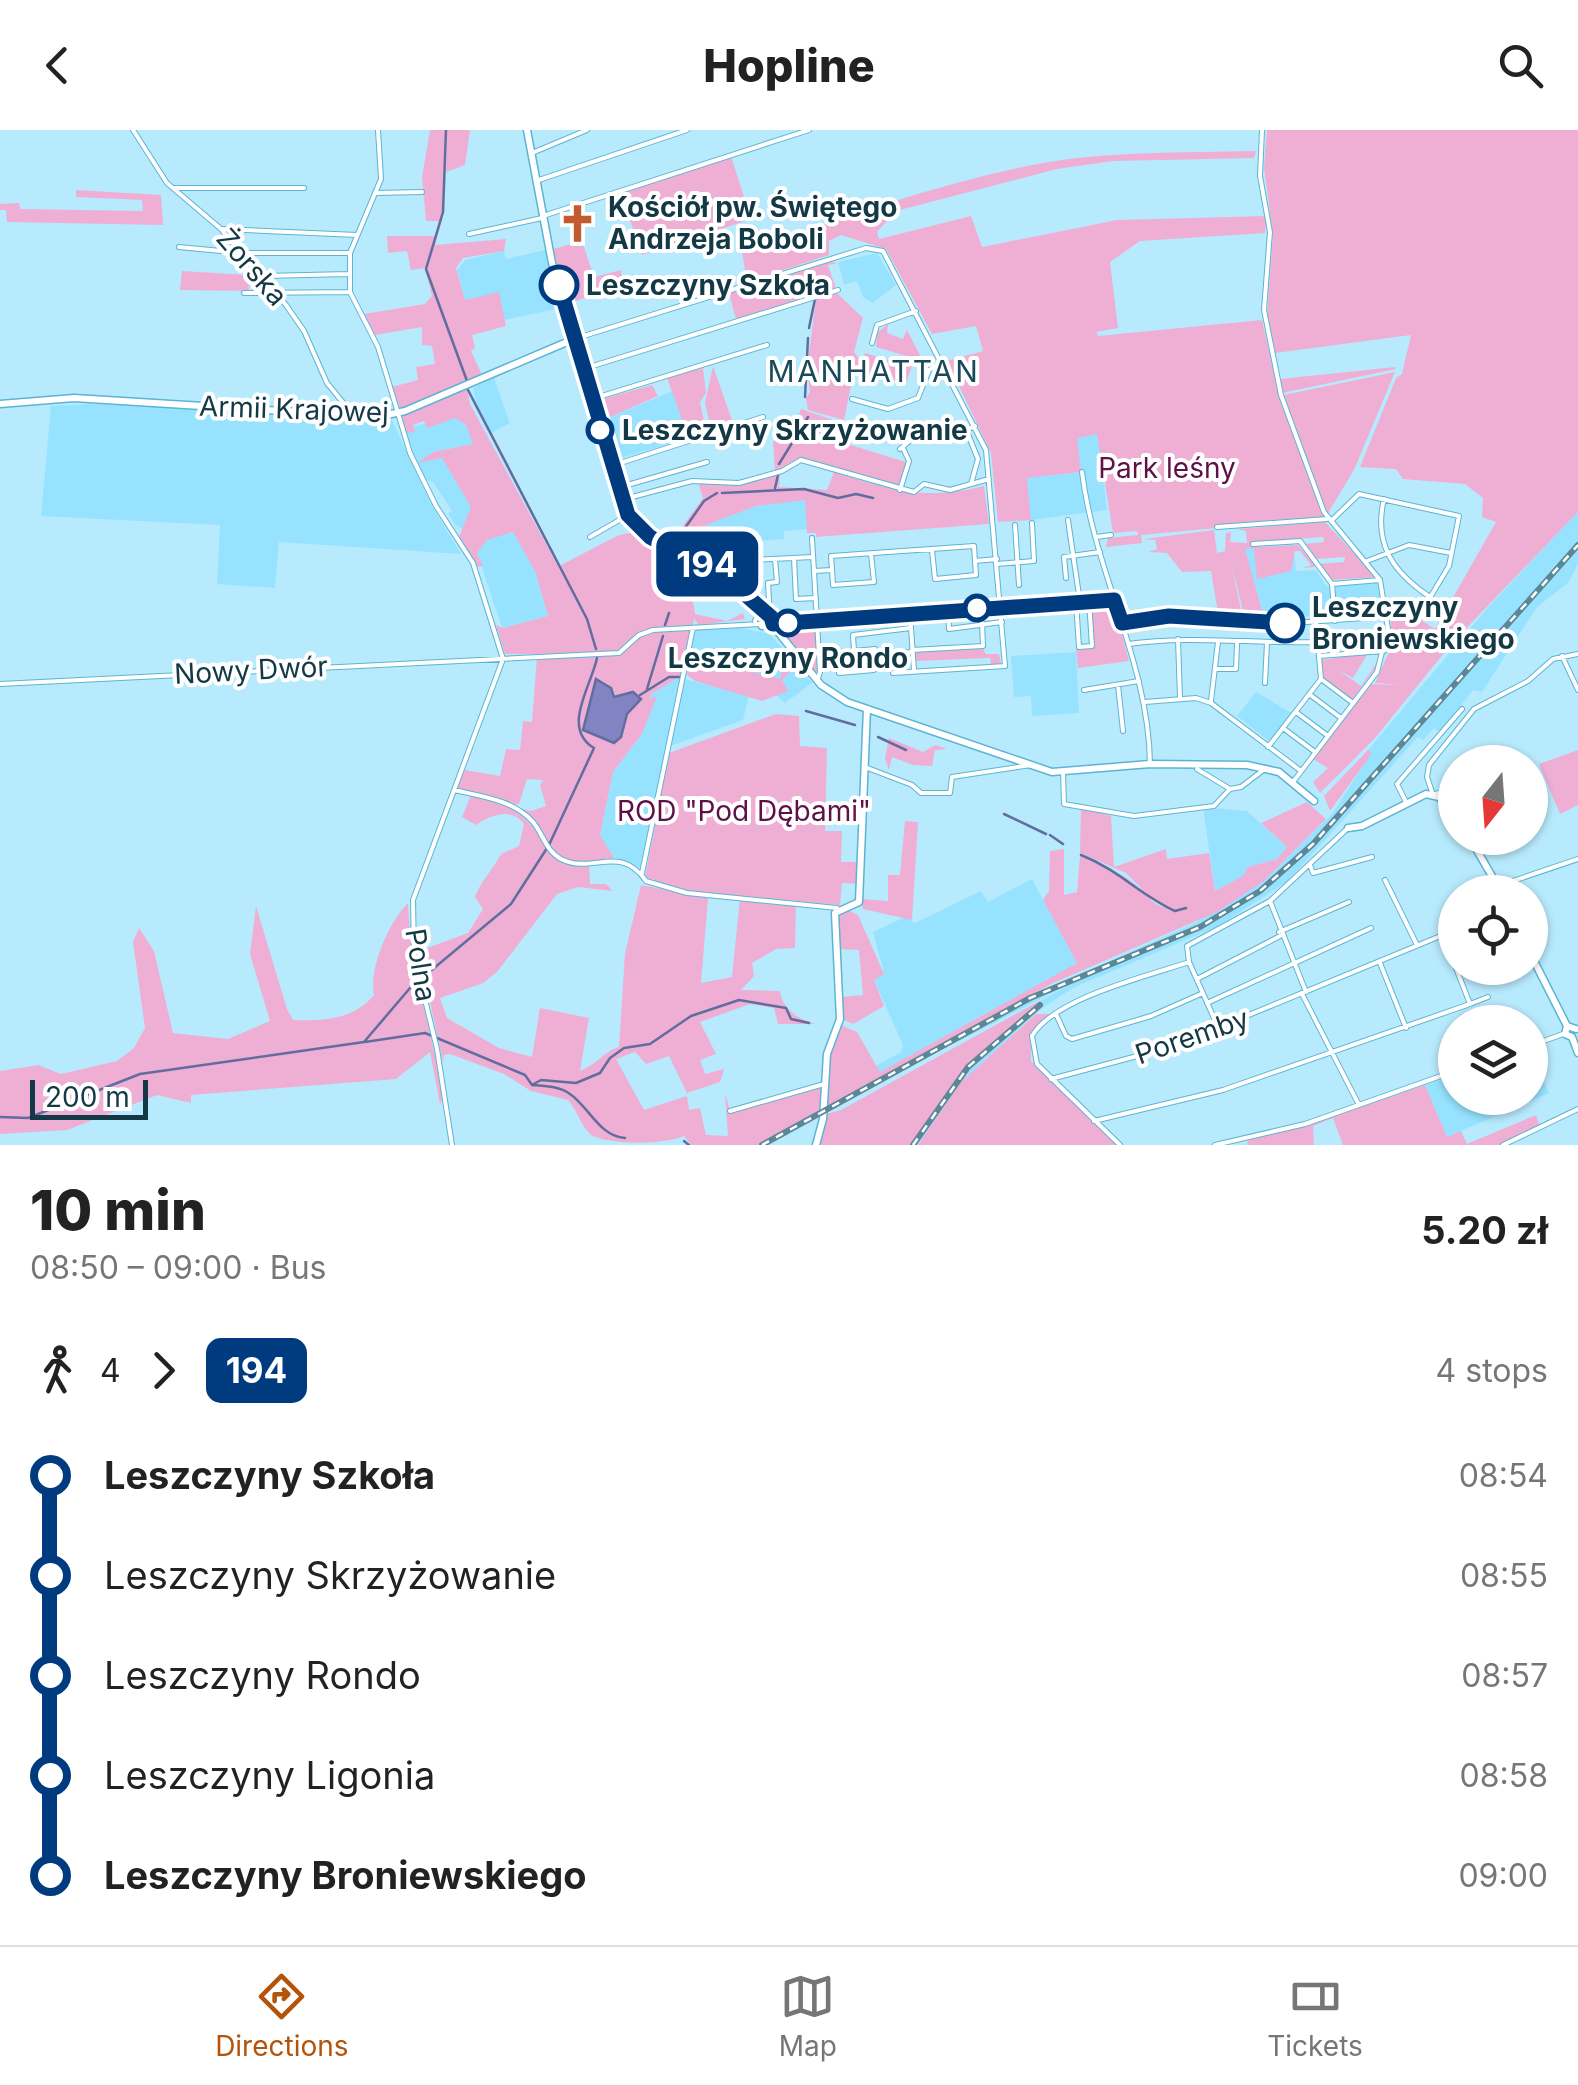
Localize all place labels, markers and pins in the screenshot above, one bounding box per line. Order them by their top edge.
place label: Kościół pw. Świętego Andrzeja Boboli [608,190,897,256]
church icon: Kościół pw. Świętego Andrzeja Boboli [557,202,599,244]
marker: Leszczyny Szkoła [540,266,578,304]
place label: Leszczyny Szkoła [586,268,830,302]
place label: Leszczyny Skrzyżowanie [622,413,968,447]
marker: Leszczyny Skrzyżowanie [587,417,613,443]
place label: Leszczyny Broniewskiego [1312,590,1515,656]
unlabelled marker [964,595,990,621]
marker: Leszczyny Broniewskiego [1266,604,1304,642]
marker: Leszczyny Rondo [775,610,801,636]
place label: Leszczyny Rondo [668,641,908,675]

